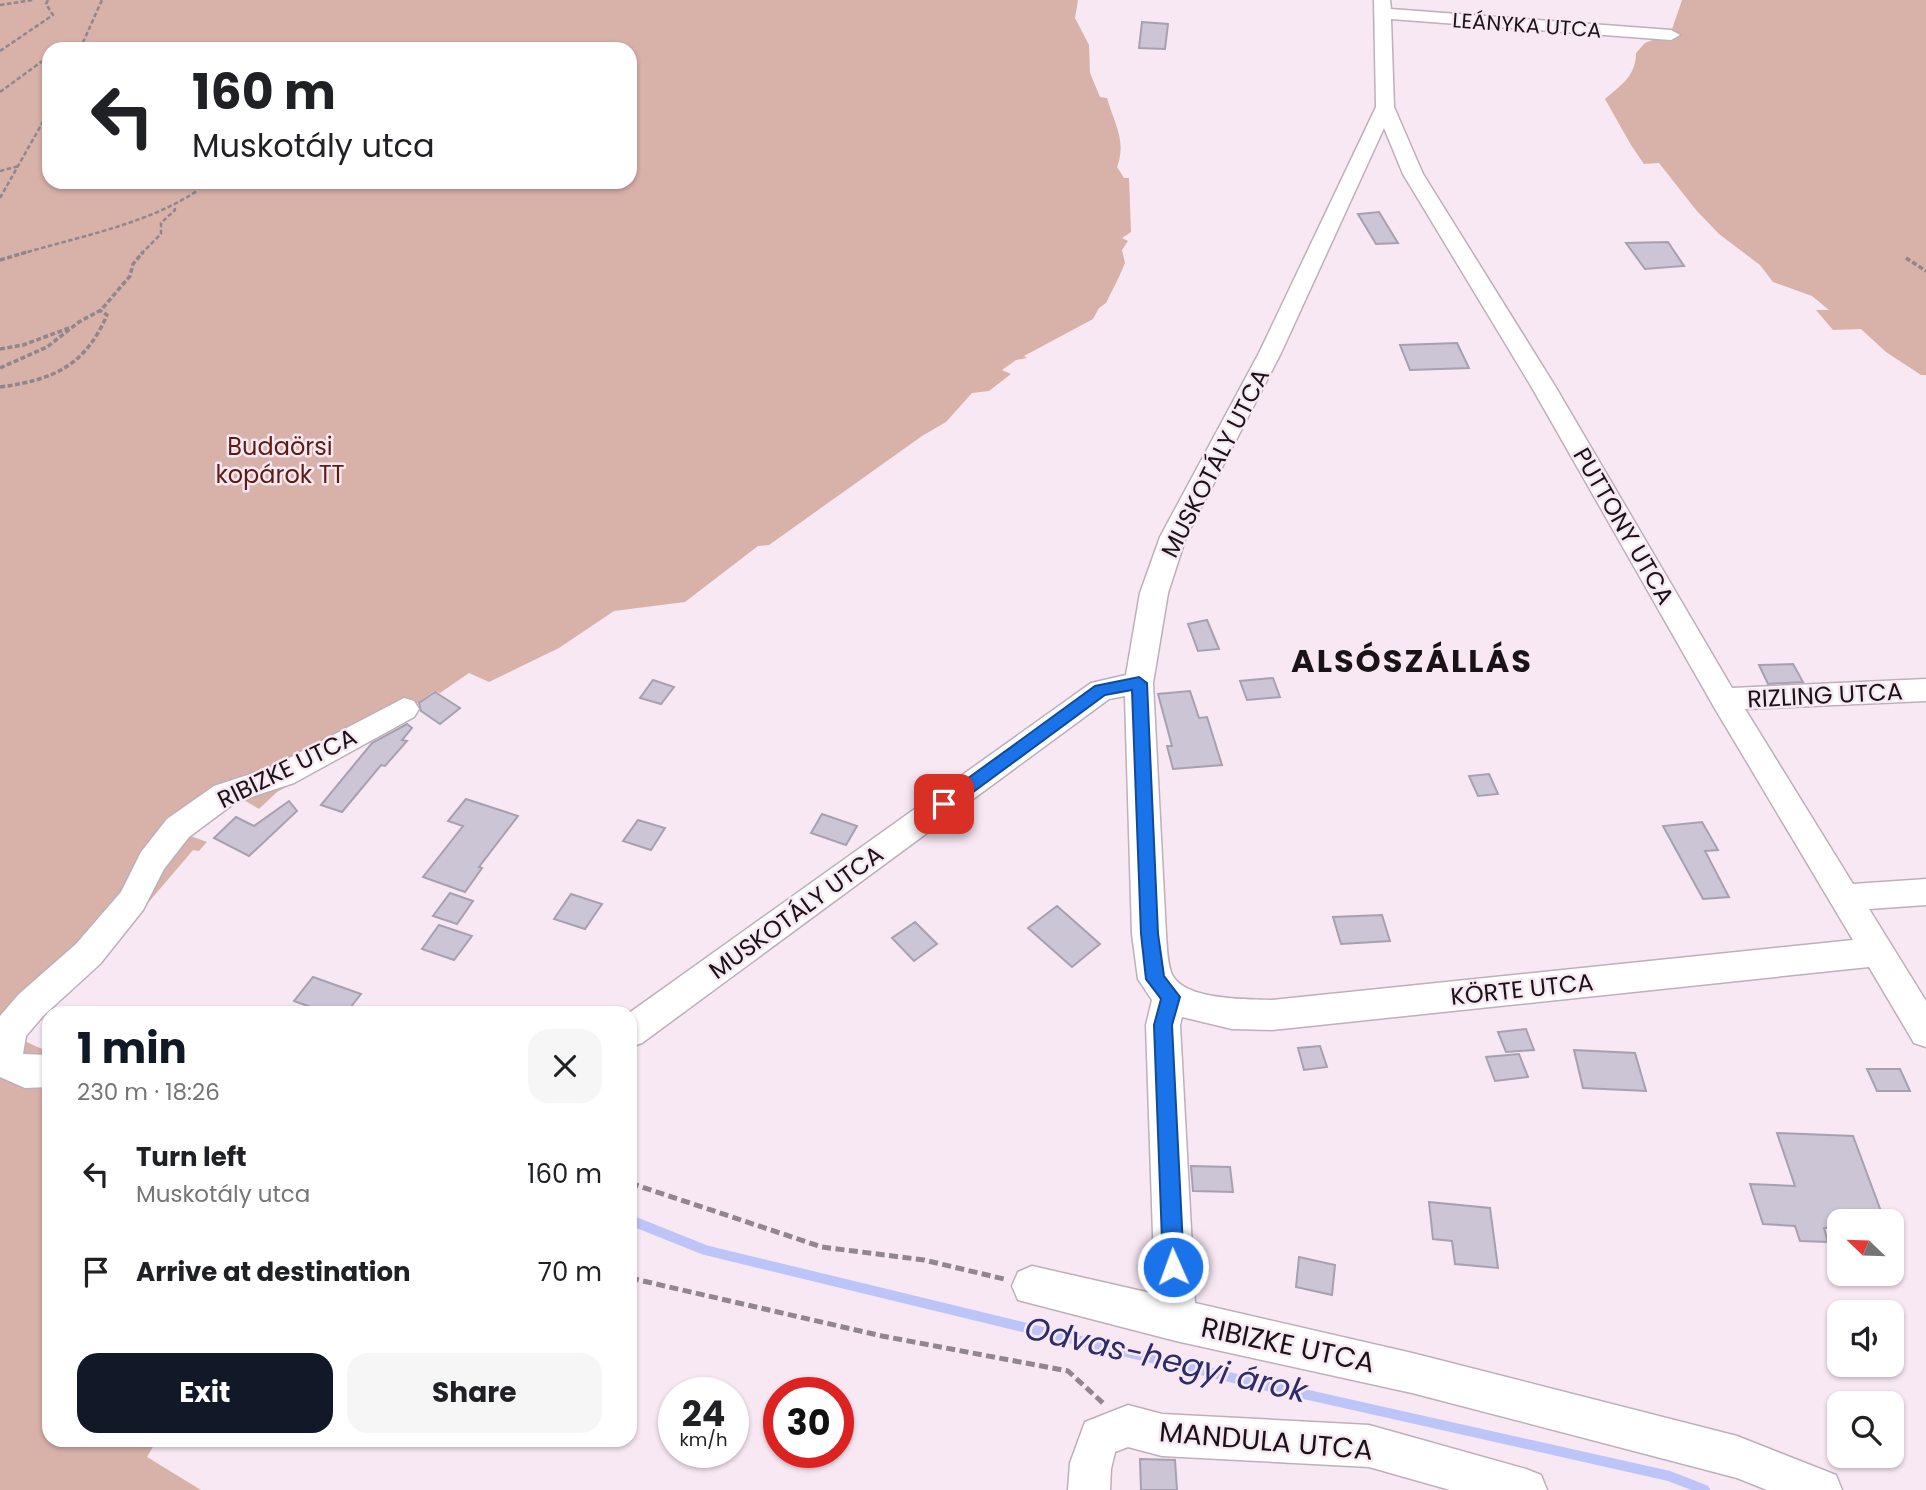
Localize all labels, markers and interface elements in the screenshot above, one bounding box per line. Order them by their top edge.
street label: LEÁNYKA UTCA [1452,5,1602,45]
text: 160 m [192,58,336,126]
icon: left [77,70,168,161]
text: Muskotály utca [192,123,435,168]
street label: MUSKOTÁLY UTCA [1153,363,1277,563]
park label: Budaörsi kopárok TT [215,430,345,491]
street label: PUTTONY UTCA [1566,441,1682,611]
district label: ALSÓSZÁLLÁS [1291,638,1533,683]
street label: RIZLING UTCA [1746,674,1904,716]
street label: RIBIZKE UTCA [212,720,362,816]
pin [914,774,974,834]
icon: arrive [925,785,963,823]
street label: MUSKOTÁLY UTCA [702,838,890,986]
street label: KÖRTE UTCA [1449,965,1595,1013]
text: 1 min [77,1019,187,1078]
button: close [528,1029,602,1103]
text: 230 m · 18:26 [77,1076,220,1108]
text: Turn left [136,1139,247,1175]
icon: left [77,1155,115,1193]
text: 160 m [527,1156,602,1192]
text: Muskotály utca [136,1178,310,1210]
north arrow [1827,1209,1904,1286]
map controls [1827,1209,1904,1468]
position arrow [1136,1230,1210,1304]
icon: arrive [77,1253,115,1291]
text: Arrive at destination [136,1254,411,1290]
text: 70 m [538,1254,602,1290]
button: sound [1827,1300,1904,1377]
water label: Odvas-hegyi árok [1020,1305,1313,1414]
street label: RIBIZKE UTCA [1198,1308,1378,1382]
button: Exit [77,1353,333,1433]
button: Share [347,1353,602,1433]
speed limit sign: 30 [763,1377,854,1468]
text: 24 [682,1389,725,1438]
button: search [1827,1391,1904,1468]
street label: MANDULA UTCA [1158,1412,1374,1470]
text: km/h [680,1427,727,1452]

